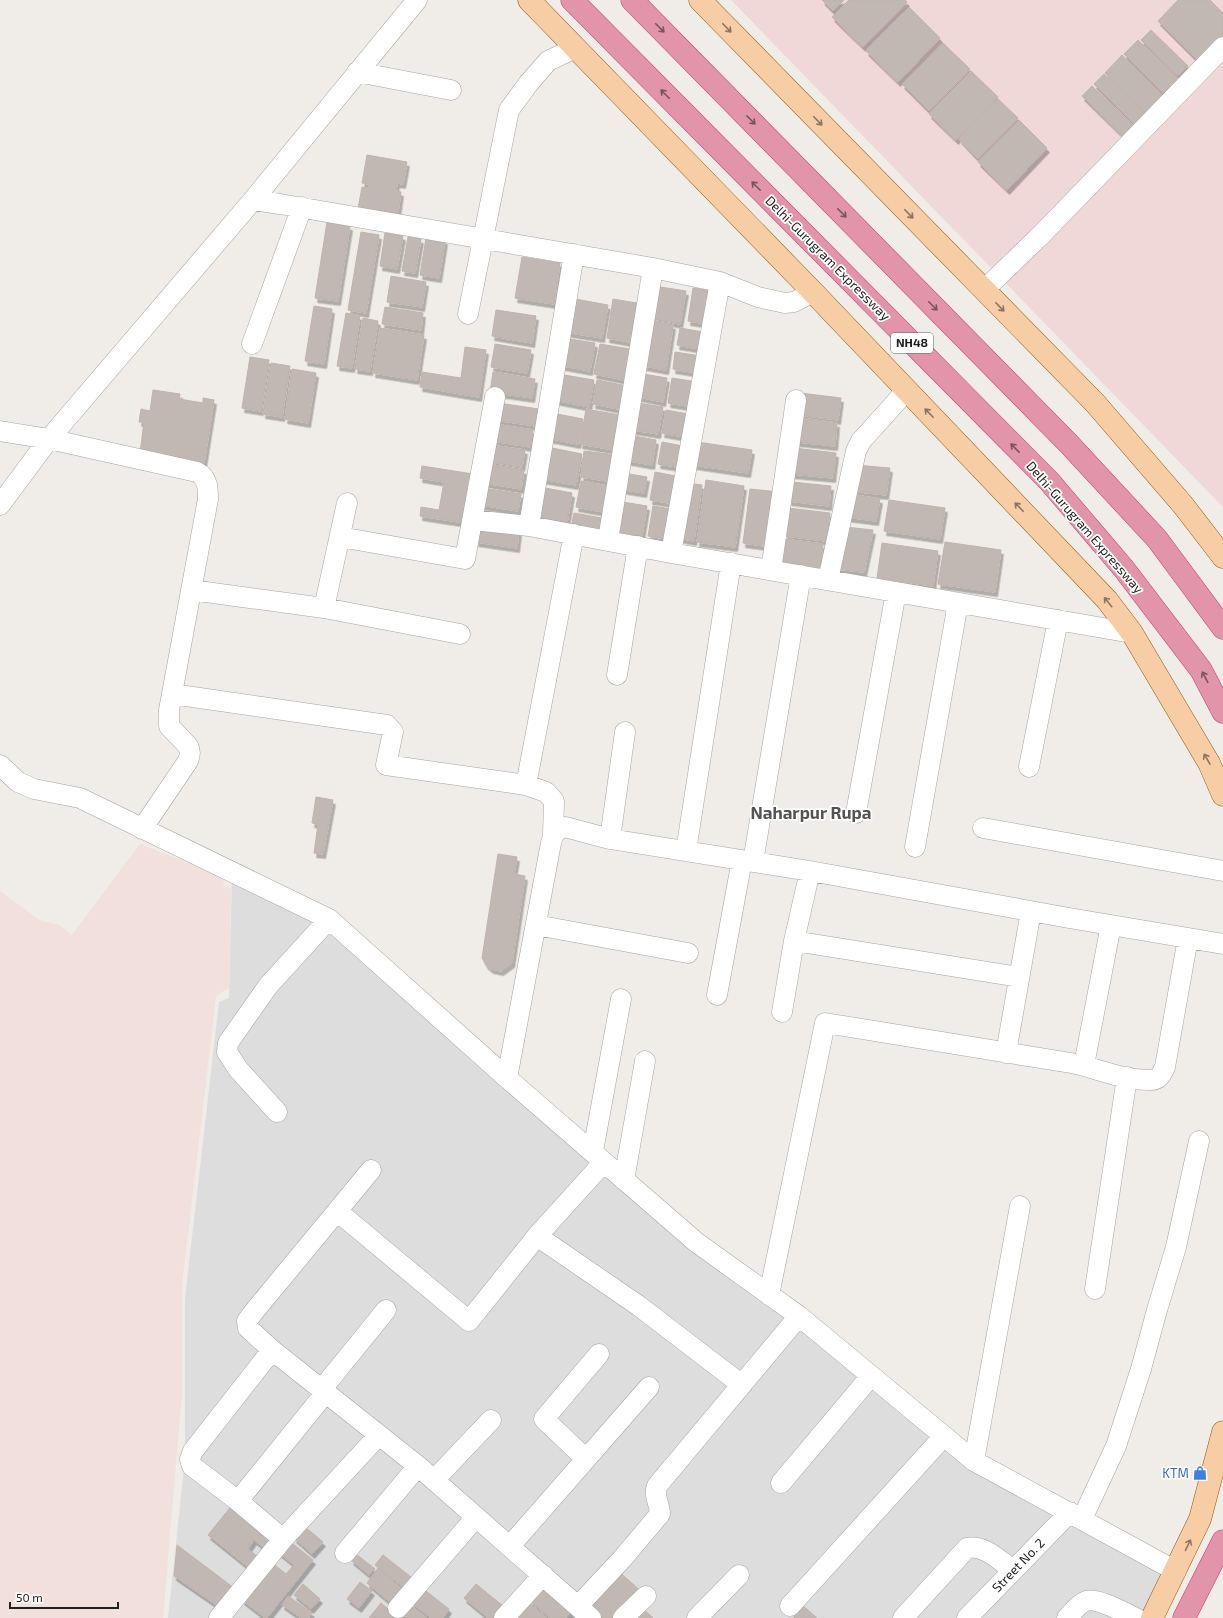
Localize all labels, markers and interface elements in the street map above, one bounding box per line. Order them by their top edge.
one-way arrow [655,23,665,33]
one-way arrow [722,23,732,33]
one-way arrow [660,89,670,99]
one-way arrow [746,115,756,125]
one-way arrow [813,116,823,126]
one-way arrow [752,181,761,191]
street label: Delhi-Gurugram Expressway [762,192,894,324]
one-way arrow [837,208,847,218]
one-way arrow [904,209,914,219]
one-way arrow [928,301,938,311]
one-way arrow [995,302,1005,312]
road number: NH48 [891,333,933,353]
one-way arrow [924,408,934,418]
one-way arrow [1011,443,1021,453]
street label: Delhi-Gurugram Expressway [1023,458,1147,596]
one-way arrow [1014,502,1023,512]
one-way arrow [1103,596,1112,607]
one-way arrow [1200,671,1208,683]
one-way arrow [1202,753,1210,765]
district label: Naharpur Rupa [751,802,871,822]
place label: KTM [1162,1465,1189,1481]
shop icon: KTM [1192,1465,1208,1481]
street label: Street No. 2 [988,1535,1048,1595]
one-way arrow [1185,1540,1192,1552]
scale bar [10,1584,118,1610]
text: 50 m [16,1590,43,1604]

